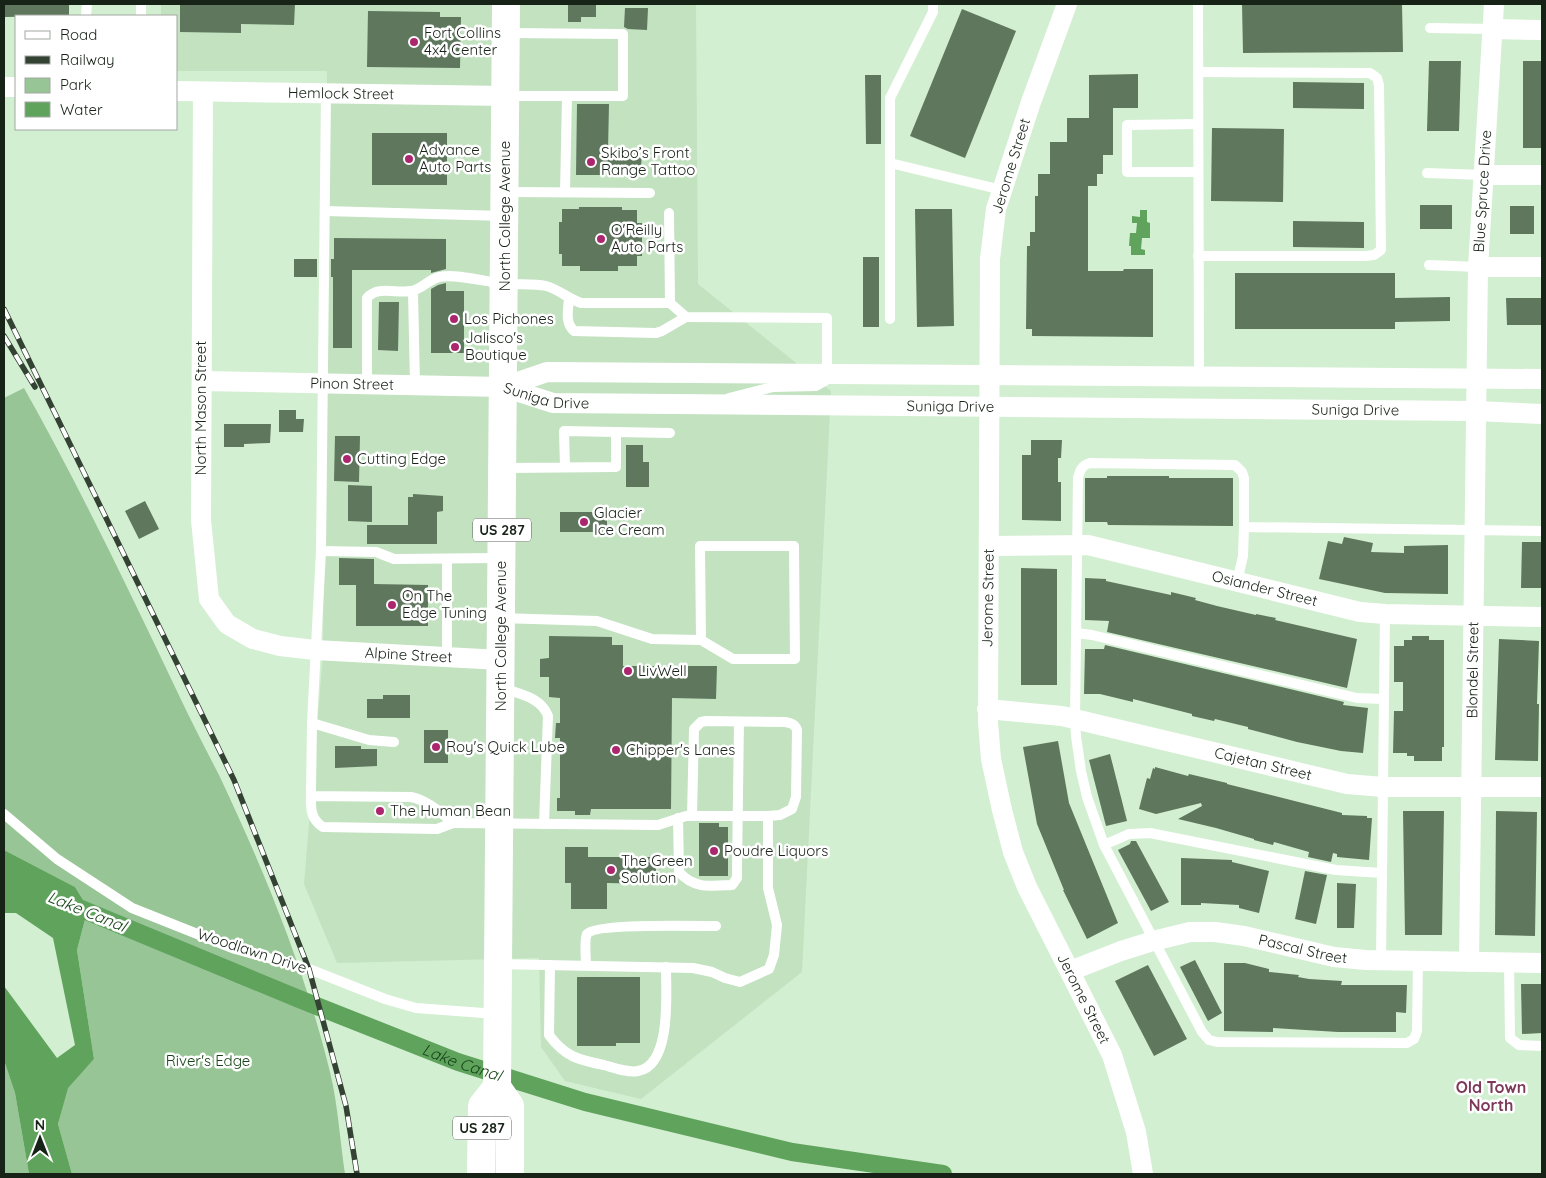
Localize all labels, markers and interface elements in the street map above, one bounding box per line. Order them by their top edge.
legend [15,15,178,130]
place label: Fort Collins 4x4 Center [424,23,501,59]
text: Road [60,25,97,44]
marker: Fort Collins 4x4 Center [408,36,420,48]
text: Railway [60,50,115,69]
text: Park [60,75,92,94]
street label: Hemlock Street [288,83,394,103]
text: Water [60,100,103,119]
street label: Jerome Street [987,116,1034,216]
street label: Blue Spruce Drive [1469,129,1495,253]
place label: Advance Auto Parts [419,140,491,176]
street label: North College Avenue [495,141,514,291]
place label: Skibo’s Front Range Tattoo [601,143,695,179]
marker: Advance Auto Parts [403,153,415,165]
marker: Skibo’s Front Range Tattoo [585,156,597,168]
place label: O'Reilly Auto Parts [611,220,683,256]
marker: O'Reilly Auto Parts [595,233,607,245]
place label: Los Pichones [464,309,554,328]
marker: Los Pichones [448,313,460,325]
place label: Jalisco's Boutique [465,328,527,364]
street label: North Mason Street [191,341,210,475]
marker: Jalisco's Boutique [449,341,461,353]
street label: Pinon Street [310,373,394,394]
street label: Suniga Drive [501,378,589,412]
street label: Suniga Drive [907,396,994,416]
street label: Suniga Drive [1312,400,1399,419]
place label: Cutting Edge [357,449,446,468]
marker: Cutting Edge [341,453,353,465]
place label: Glacier Ice Cream [594,503,665,539]
marker: Glacier Ice Cream [578,516,590,528]
road number: US 287 [473,518,531,542]
street label: Jerome Street [977,548,998,648]
street label: North College Avenue [491,561,510,711]
street label: Osiander Street [1210,566,1320,610]
place label: On The Edge Tuning [402,586,487,622]
marker: On The Edge Tuning [386,599,398,611]
street label: Blondel Street [1462,621,1482,719]
street label: Alpine Street [364,643,453,666]
place label: LivWell [638,661,687,680]
marker: LivWell [622,665,634,677]
place label: Roy's Quick Lube [446,737,565,756]
place label: Chipper's Lanes [626,740,735,759]
marker: Roy's Quick Lube [430,741,442,753]
street label: Cajetan Street [1213,743,1314,784]
marker: Chipper's Lanes [610,744,622,756]
place label: The Human Bean [390,801,511,820]
marker: The Human Bean [374,805,386,817]
place label: Poudre Liquors [724,841,828,860]
marker: Poudre Liquors [708,845,720,857]
place label: The Green Solution [621,851,693,887]
marker: The Green Solution [605,864,617,876]
water label: Lake Canal [45,886,131,937]
street label: Woodlawn Drive [195,924,309,977]
street label: Pascal Street [1257,930,1348,967]
street label: Jerome Street [1053,950,1115,1047]
water label: Lake Canal [420,1039,506,1086]
park label: River's Edge [166,1051,250,1070]
district label: Old Town North [1456,1077,1526,1115]
north arrow [15,1113,65,1163]
text: N [35,1116,45,1134]
road number: US 287 [453,1116,511,1140]

